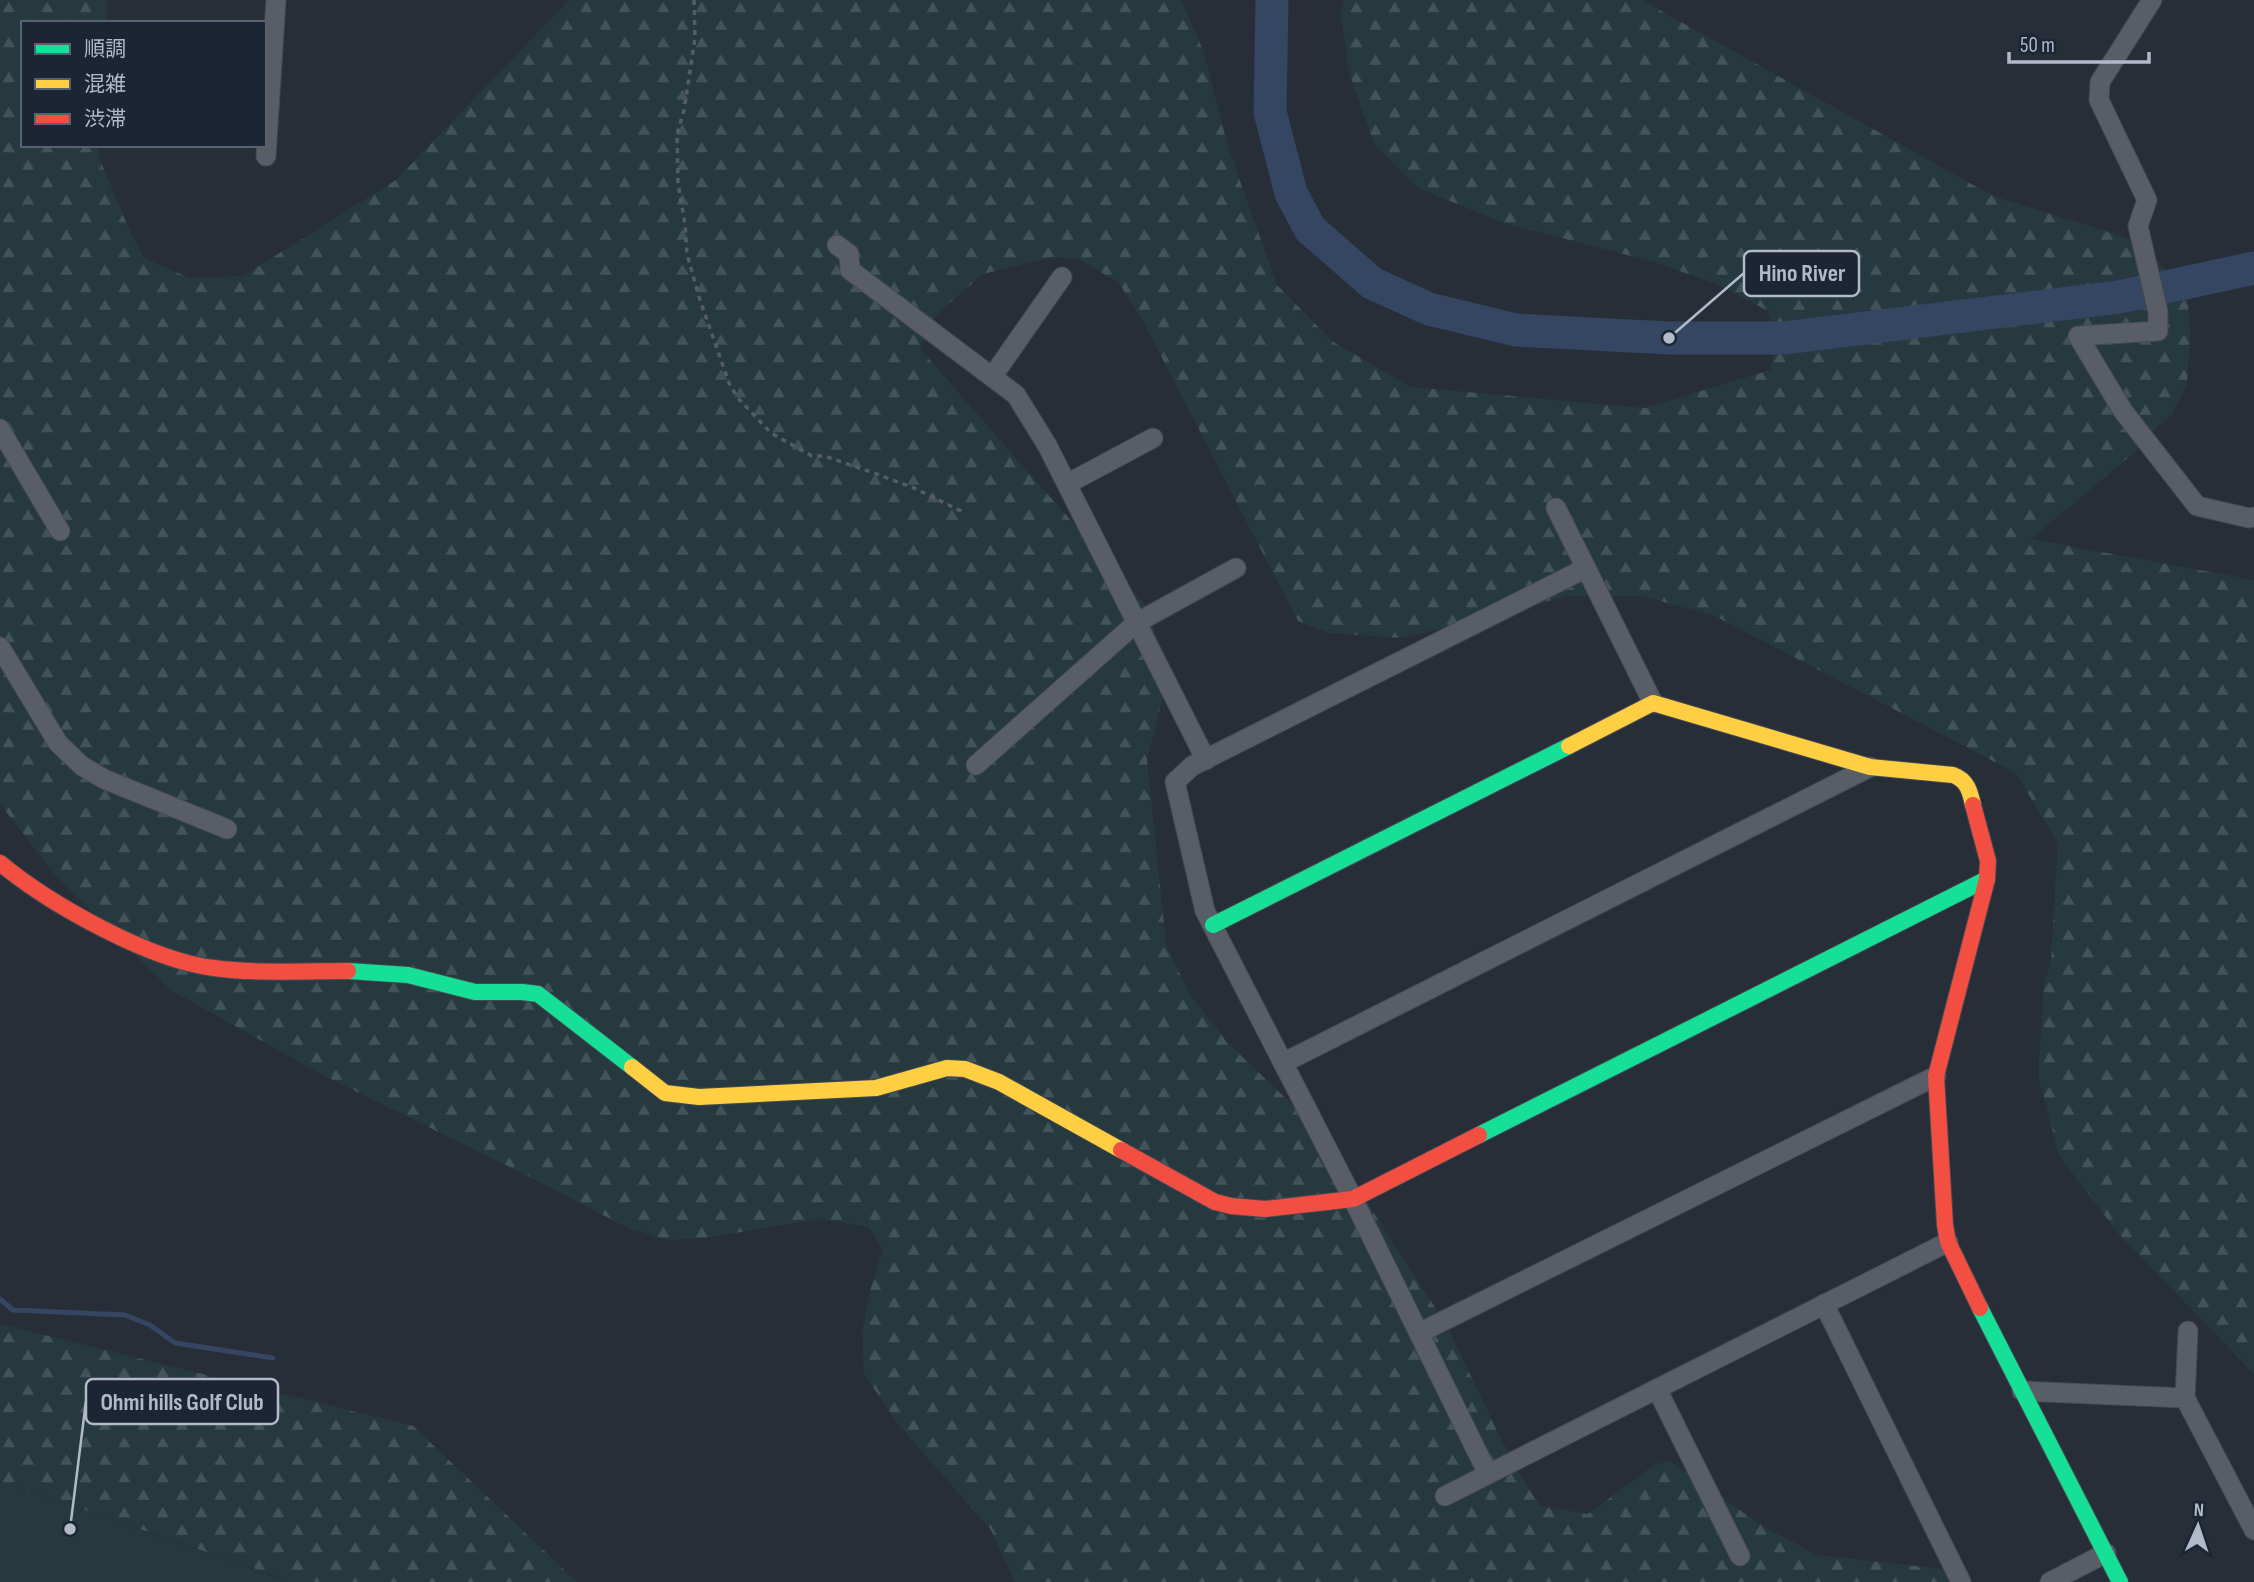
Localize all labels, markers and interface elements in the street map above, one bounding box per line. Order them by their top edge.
legend [21,21,266,147]
scale bar [2009,21,2149,65]
text: 50 m [2020,33,2055,58]
text: 順調 [84,37,126,62]
text: 混雑 [84,72,126,97]
text: 渋滞 [84,107,126,132]
callout: Hino River [1744,251,1859,296]
text: Hino River [1759,259,1846,288]
callout: Ohmi hills Golf Club [86,1379,278,1424]
text: Ohmi hills Golf Club [100,1388,264,1417]
north arrow [2163,1491,2233,1561]
text: N [2193,1499,2204,1522]

